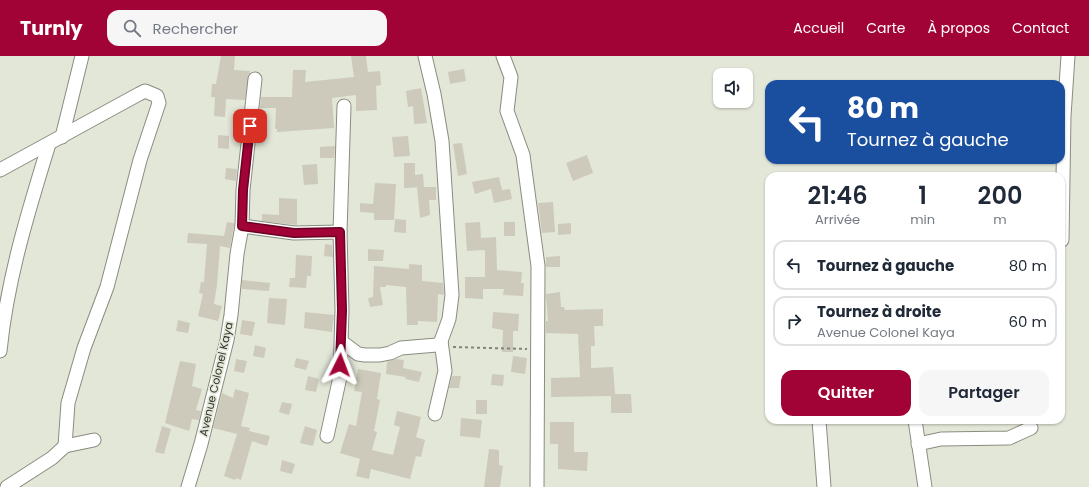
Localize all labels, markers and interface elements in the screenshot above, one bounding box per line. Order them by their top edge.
search box [107,10,387,46]
text: Turnly [20,15,83,42]
icon: search [121,17,143,39]
text: Rechercher [153,18,238,39]
text: Accueil [793,18,844,38]
text: Carte [866,18,906,38]
text: À propos [928,18,990,38]
text: Contact [1012,18,1069,38]
map controls [713,68,753,108]
button: sound [713,68,753,108]
text: 80 m [847,89,919,128]
icon: left [781,96,833,148]
pin [233,109,267,143]
icon: arrive [239,115,261,137]
text: Tournez à gauche [847,127,1009,152]
text: 21:46 [808,179,868,212]
text: 1 [918,179,927,212]
text: 200 [978,179,1022,212]
text: Arrivée [815,210,860,229]
text: min [910,210,935,229]
text: m [993,210,1007,229]
icon: left [783,254,805,276]
text: Tournez à gauche [817,255,954,276]
text: 80 m [1009,255,1047,276]
text: Tournez à droite [817,301,941,322]
icon: right [783,310,805,332]
text: 60 m [1009,311,1047,332]
street label: Avenue Colonel Kaya [195,320,237,438]
text: Avenue Colonel Kaya [817,323,955,342]
position arrow [319,344,361,386]
button: Quitter [781,370,911,416]
button: Partager [919,370,1049,416]

